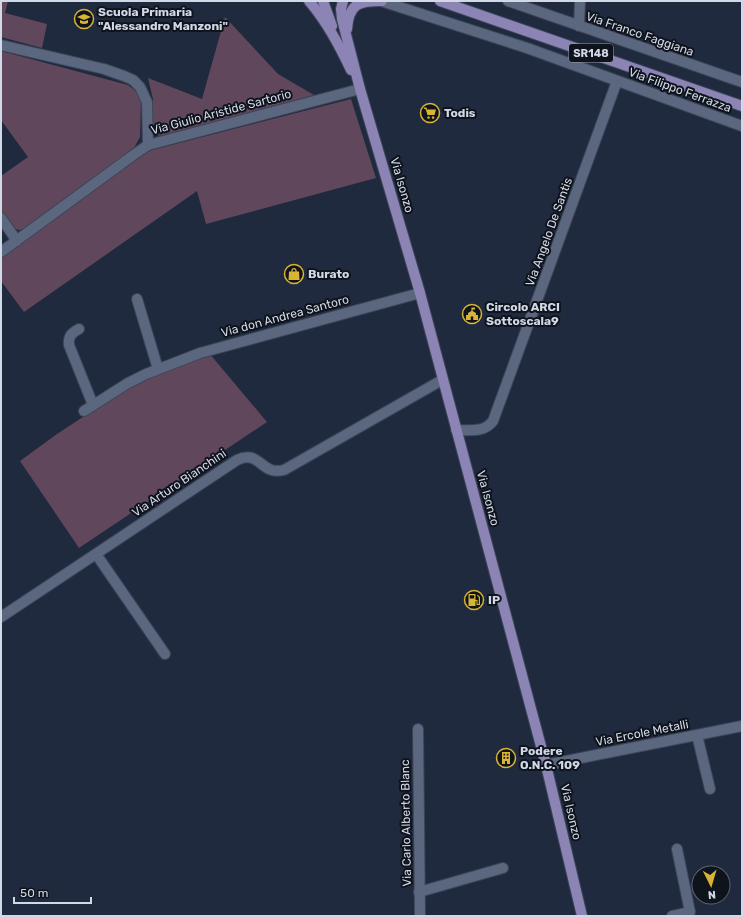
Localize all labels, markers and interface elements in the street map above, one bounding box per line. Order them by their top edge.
place label: Scuola Primaria "Alessandro Manzoni" [98,5,228,33]
school or university icon: Scuola Primaria "Alessandro Manzoni" [73,8,95,30]
street label: Via Franco Faggiana [584,9,696,59]
road number: SR148 [569,44,613,62]
street label: Via Filippo Ferrazza [627,65,733,115]
street label: Via Giulio Aristide Sartorio [149,87,293,137]
supermarket icon: Todis [419,102,441,124]
place label: Todis [444,106,476,120]
street label: Via Isonzo [387,156,417,214]
street label: Via Angelo De Santis [523,176,575,288]
shop icon: Burato [283,263,305,285]
place label: Burato [308,267,349,281]
street label: Via don Andrea Santoro [220,292,350,340]
place label: Circolo ARCI Sottoscala9 [486,300,560,328]
public building icon: Circolo ARCI Sottoscala9 [461,303,483,325]
street label: Via Arturo Bianchini [129,446,229,520]
street label: Via Isonzo [474,469,502,527]
fuel station icon: IP [463,589,485,611]
place label: IP [488,593,500,607]
street label: Via Ercole Metalli [594,717,690,749]
place label: Podere O.N.C. 109 [520,744,580,772]
building icon: Podere O.N.C. 109 [495,747,517,769]
street label: Via Carlo Alberto Blanc [398,759,414,887]
street label: Via Isonzo [558,783,584,841]
north arrow [691,865,731,905]
scale bar [14,879,91,905]
text: 50 m [20,886,48,900]
text: N [707,888,716,901]

